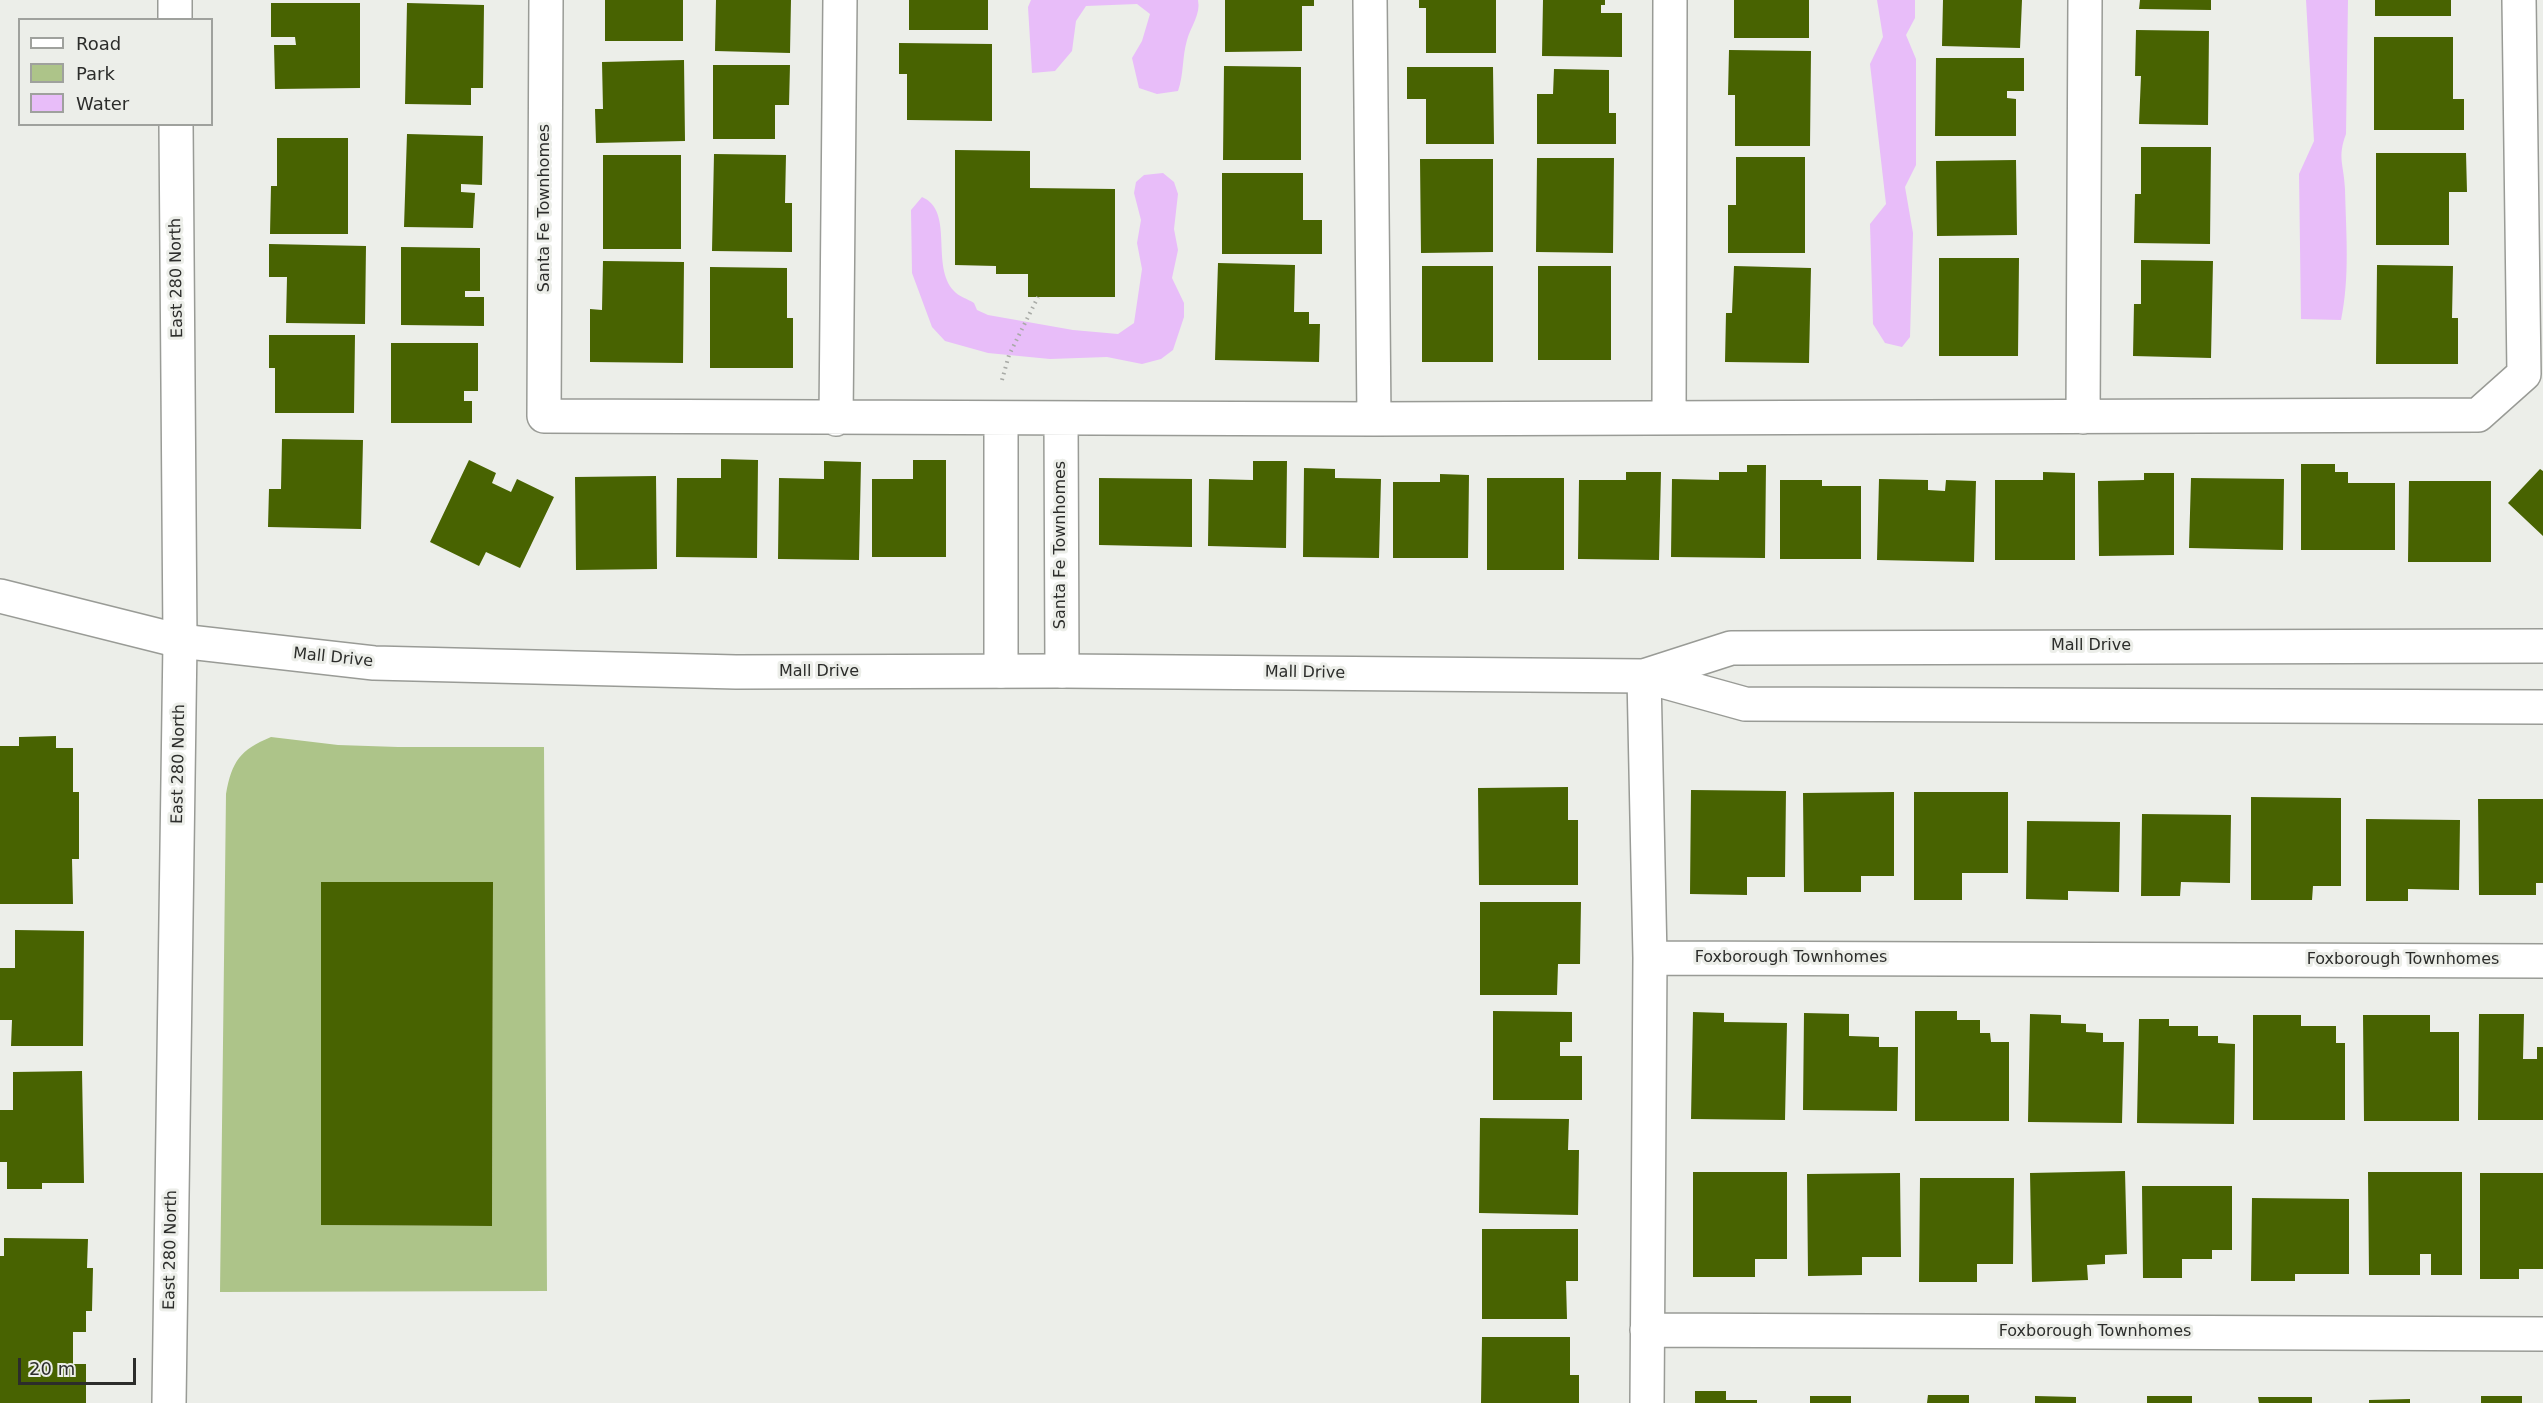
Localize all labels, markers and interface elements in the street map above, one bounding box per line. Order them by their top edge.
legend [18,18,213,126]
text: Road [76,33,121,54]
text: Park [76,63,115,84]
text: Water [76,93,129,114]
street label: Santa Fe Townhomes [535,124,555,292]
street label: East 280 North [166,218,188,338]
street label: Santa Fe Townhomes [1051,461,1071,629]
street label: Mall Drive [2051,636,2131,656]
street label: Mall Drive [292,644,374,672]
street label: Mall Drive [779,662,859,682]
street label: Mall Drive [1265,663,1345,683]
street label: East 280 North [168,704,190,824]
street label: Foxborough Townhomes [1695,948,1887,968]
street label: Foxborough Townhomes [2307,950,2499,970]
street label: East 280 North [160,1190,182,1310]
street label: Foxborough Townhomes [1999,1322,2191,1342]
scale bar [21,1346,140,1384]
text: 20 m [29,1358,75,1379]

